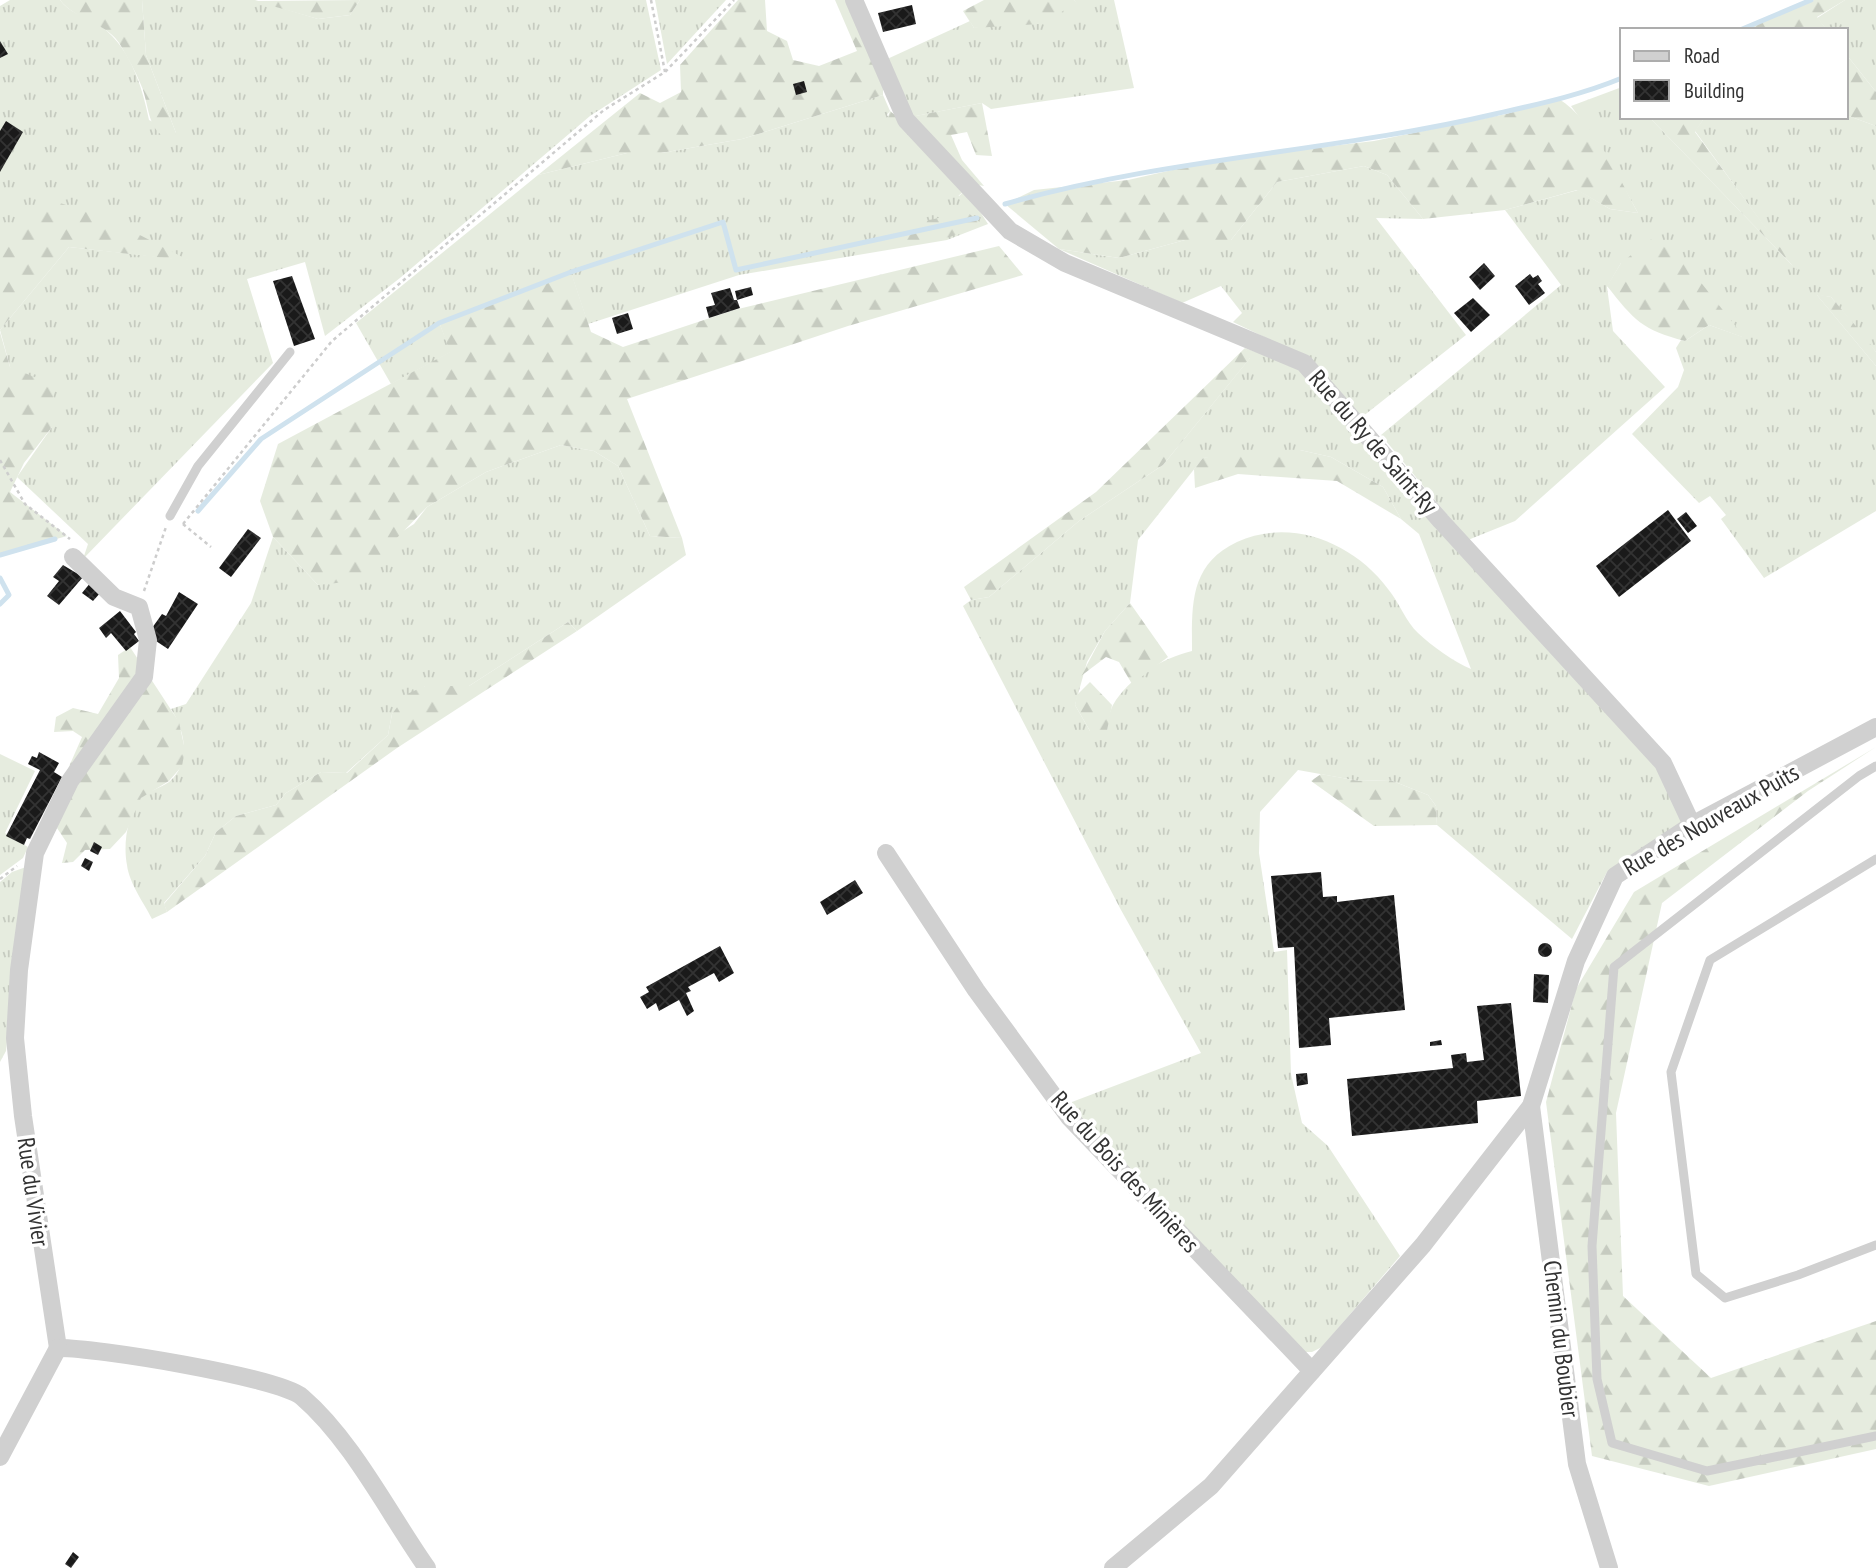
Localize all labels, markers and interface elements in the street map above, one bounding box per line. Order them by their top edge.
legend [1620,28,1848,119]
text: Road [1684,42,1720,69]
text: Building [1684,77,1744,104]
street label: Rue du Ry de Saint-Ry [1302,363,1444,520]
street label: Rue des Nouveaux Puits [1617,757,1804,883]
street label: Rue du Bois des Minières [1045,1084,1206,1259]
street label: Rue du Vivier [11,1136,57,1249]
street label: Chemin du Boubier [1536,1259,1587,1420]

